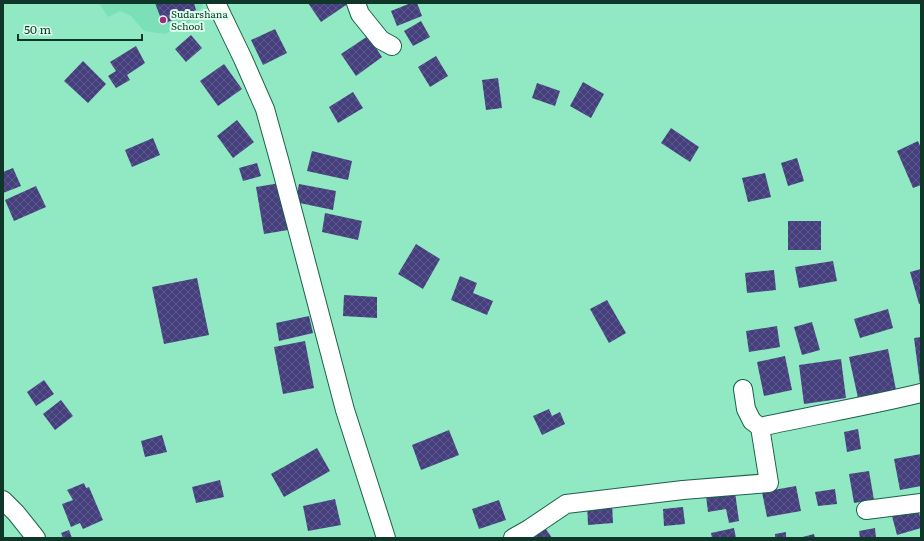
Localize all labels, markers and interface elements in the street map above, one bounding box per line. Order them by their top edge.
place label: Sudarshana School [171,6,228,33]
marker: Sudarshana School [158,15,168,25]
scale bar [18,16,142,42]
text: 50 m [24,20,51,38]

